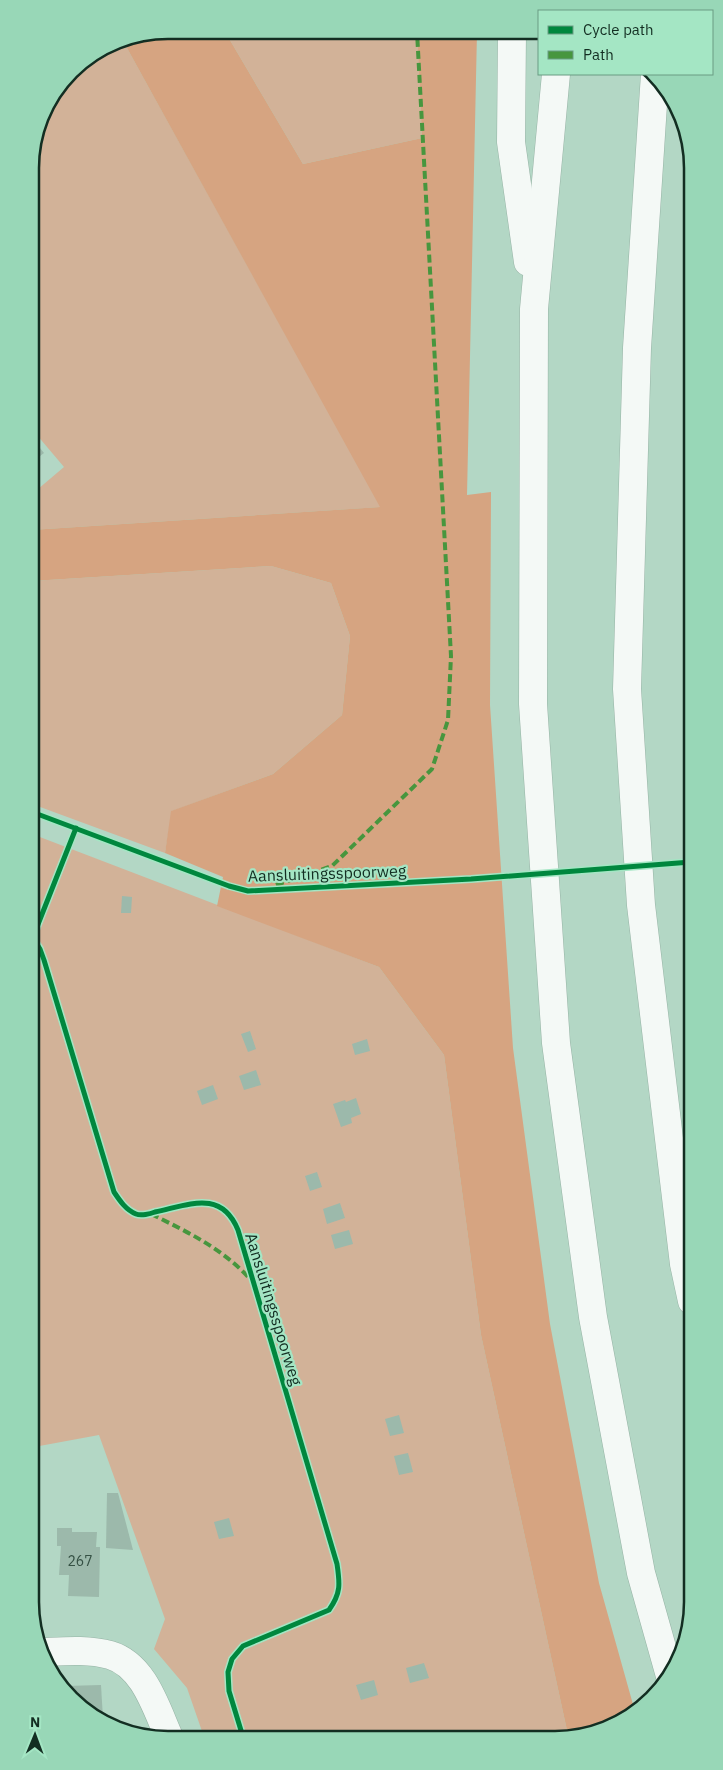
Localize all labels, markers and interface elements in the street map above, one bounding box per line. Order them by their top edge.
legend [538,10,713,75]
text: Cycle path [583,20,654,39]
text: Path [583,45,614,64]
street label: Aansluitingsspoorweg [247,860,407,886]
street label: Aansluitingsspoorweg [241,1230,307,1388]
house number: 267 [67,1552,93,1570]
north arrow [10,1710,60,1760]
text: N [30,1713,40,1731]

